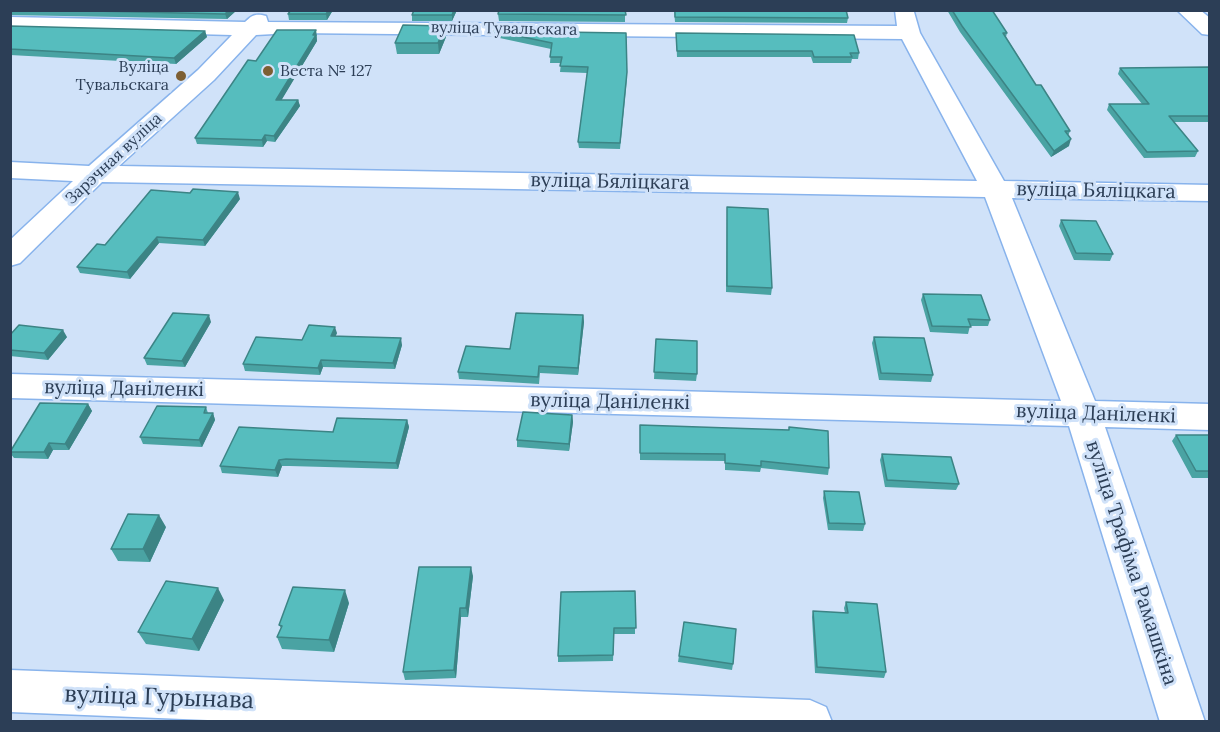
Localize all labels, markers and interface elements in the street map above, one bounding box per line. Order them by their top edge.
street label: вуліца Тувальскага [431,18,577,40]
place label: Вуліца Тувальскага [76,57,169,95]
place label: Веста № 127 [280,61,372,81]
marker: Веста № 127 [261,64,275,78]
marker: Вуліца Тувальскага [174,69,188,83]
street label: Зарэчная вуліца [62,109,166,209]
street label: вуліца Бяліцкага [530,169,690,195]
street label: вуліца Бяліцкага [1016,178,1176,204]
street label: вуліца Даніленкі [44,376,204,402]
street label: вуліца Даніленкі [530,389,690,415]
street label: вуліца Даніленкі [1016,399,1176,429]
street label: вуліца Трафіма Рамашкіна [1080,437,1182,689]
street label: вуліца Гурынава [64,680,254,716]

